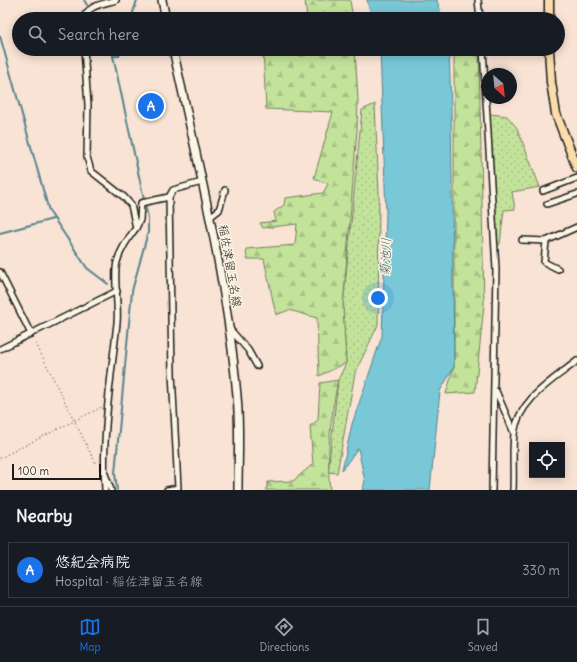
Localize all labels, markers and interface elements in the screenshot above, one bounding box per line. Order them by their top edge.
search box [12,12,565,56]
icon: search [26,23,48,45]
text: Search here [58,25,139,44]
north arrow [481,68,517,104]
pin: A [138,91,164,121]
street label: 稲佐津留玉名線 [216,223,245,309]
water label: 菊池川 [376,237,395,277]
your location [368,288,388,308]
map controls [529,442,565,478]
button: locate [529,442,565,478]
scale bar [12,462,101,481]
text: 100 m [18,464,49,478]
text: Nearby [16,505,72,527]
text: 悠紀会病院 [55,552,130,571]
text: A [26,562,34,579]
text: 330 m [522,562,560,579]
text: Hospital · 稲佐津留玉名線 [55,573,203,590]
tab: Map [79,616,101,654]
tab: Directions [260,616,309,654]
tab: Saved [468,616,498,654]

